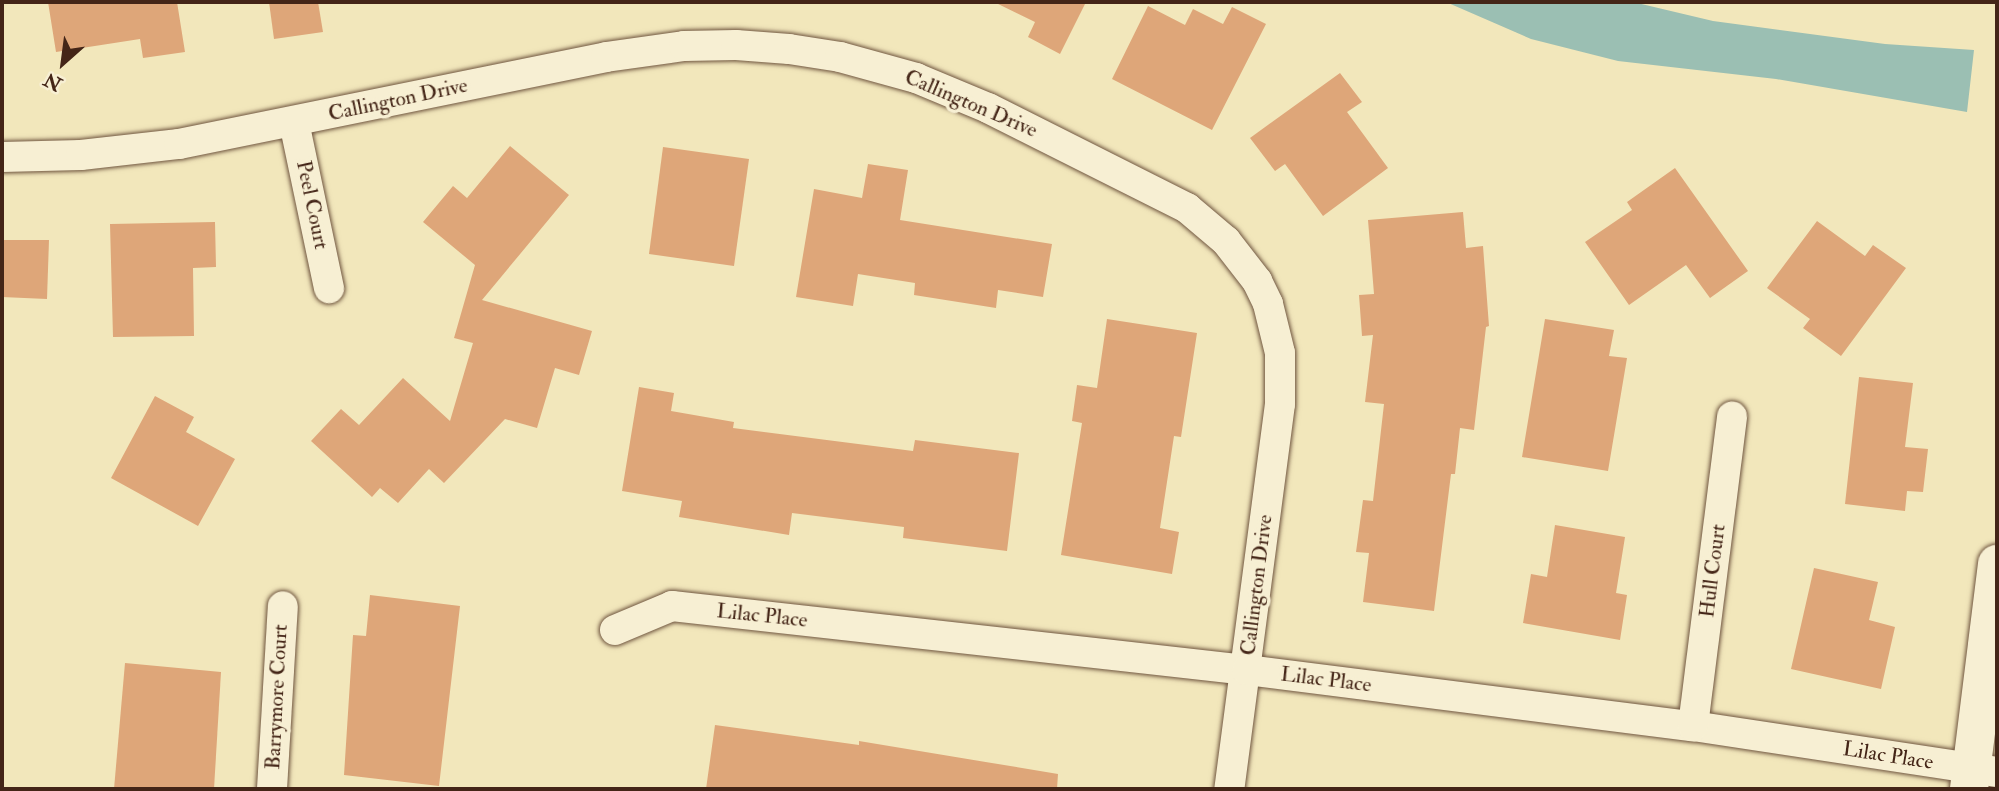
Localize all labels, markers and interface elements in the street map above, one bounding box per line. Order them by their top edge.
north arrow [28,28,98,98]
street label: Callington Drive [901,65,1041,143]
text: N [40,67,66,96]
street label: Callington Drive [326,73,470,127]
street label: Peel Court [290,158,334,252]
street label: Callington Drive [1236,513,1278,657]
street label: Hull Court [1695,523,1731,619]
street label: Lilac Place [715,599,809,633]
street label: Barrymore Court [261,624,293,770]
street label: Lilac Place [1279,662,1373,698]
street label: Lilac Place [1841,736,1935,776]

